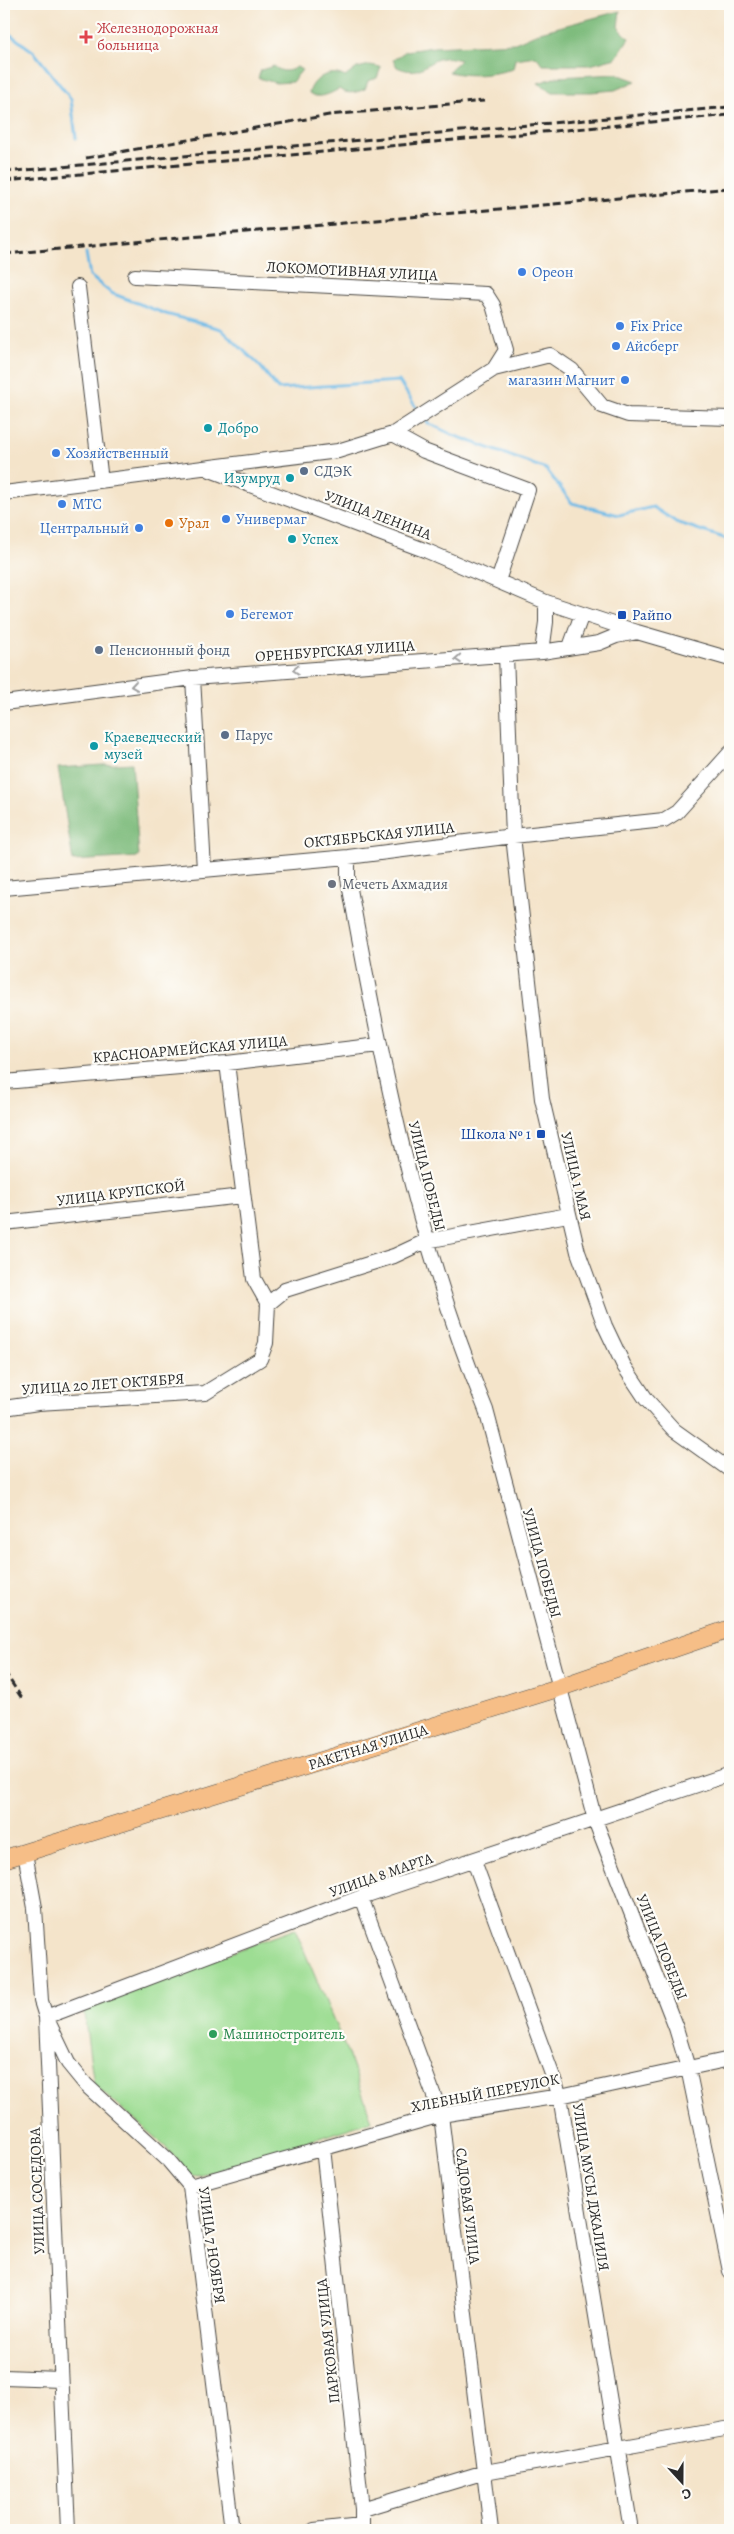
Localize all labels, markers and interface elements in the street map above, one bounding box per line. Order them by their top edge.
place label: Железнодорожная больница [97,18,218,55]
marker: Железнодорожная больница [79,30,93,44]
street label: ЛОКОМОТИВНАЯ УЛИЦА [266,257,438,285]
place label: Ореон [532,262,574,282]
marker: Ореон [516,266,528,278]
place label: Fix Price [630,316,683,336]
marker: Fix Price [614,320,626,332]
place label: Айсберг [625,336,679,356]
marker: Айсберг [610,340,622,352]
place label: магазин Магнит [508,370,615,390]
marker: магазин Магнит [619,374,631,386]
place label: Добро [218,418,259,438]
marker: Добро [202,422,214,434]
place label: Хозяйственный [66,443,169,463]
marker: Хозяйственный [50,447,62,459]
place label: СДЭК [314,461,352,481]
marker: СДЭК [298,465,310,477]
place label: Изумруд [224,468,280,488]
marker: Изумруд [284,472,296,484]
street label: УЛИЦА ЛЕНИНА [322,485,434,545]
place label: МТС [72,494,102,514]
marker: МТС [56,498,68,510]
place label: Универмаг [236,509,307,529]
place label: Урал [179,513,209,533]
marker: Универмаг [220,513,232,525]
marker: Урал [163,517,175,529]
place label: Центральный [40,518,129,538]
marker: Центральный [133,522,145,534]
place label: Успех [302,529,339,549]
marker: Успех [286,533,298,545]
place label: Бегемот [240,604,294,624]
place label: Райпо [632,605,672,625]
marker: Бегемот [224,608,236,620]
marker: Райпо [616,609,628,621]
street label: ОРЕНБУРГСКАЯ УЛИЦА [255,635,416,667]
place label: Пенсионный фонд [109,640,230,660]
marker: Пенсионный фонд [93,644,105,656]
one-way arrow [453,653,461,664]
one-way arrow [291,665,299,676]
one-way arrow [130,680,138,690]
place label: Парус [235,725,273,745]
place label: Краеведческий музей [104,727,202,764]
marker: Парус [219,729,231,741]
marker: Краеведческий музей [88,740,100,752]
street label: ОКТЯБРЬСКАЯ УЛИЦА [303,817,455,853]
place label: Мечеть Ахмадия [342,874,448,894]
marker: Мечеть Ахмадия [326,878,338,890]
street label: КРАСНОАРМЕЙСКАЯ УЛИЦА [92,1031,288,1067]
street label: УЛИЦА ПОБЕДЫ [404,1119,450,1233]
place label: Школа № 1 [460,1124,531,1144]
marker: Школа № 1 [535,1128,547,1140]
street label: УЛИЦА 1 МАЯ [556,1130,596,1222]
street label: УЛИЦА КРУПСКОЙ [56,1175,186,1211]
street label: УЛИЦА 20 ЛЕТ ОКТЯБРЯ [21,1368,185,1400]
street label: УЛИЦА ПОБЕДЫ [518,1506,566,1620]
street label: РАКЕТНАЯ УЛИЦА [306,1719,430,1775]
street label: УЛИЦА 8 МАРТА [327,1848,436,1902]
street label: УЛИЦА ПОБЕДЫ [632,1891,692,2003]
place label: Машиностроитель [223,2024,345,2044]
marker: Машиностроитель [207,2028,219,2040]
street label: ХЛЕБНЫЙ ПЕРЕУЛОК [409,2069,561,2117]
street label: УЛИЦА МУСЫ ДЖАЛИЛЯ [568,2102,614,2272]
street label: УЛИЦА СОСЕДОВА [25,2127,49,2255]
street label: САДОВАЯ УЛИЦА [451,2147,485,2265]
street label: УЛИЦА 7 НОЯБРЯ [194,2185,230,2305]
street label: ПАРКОВАЯ УЛИЦА [311,2277,345,2405]
north arrow [656,2456,706,2506]
text: С [679,2483,694,2504]

